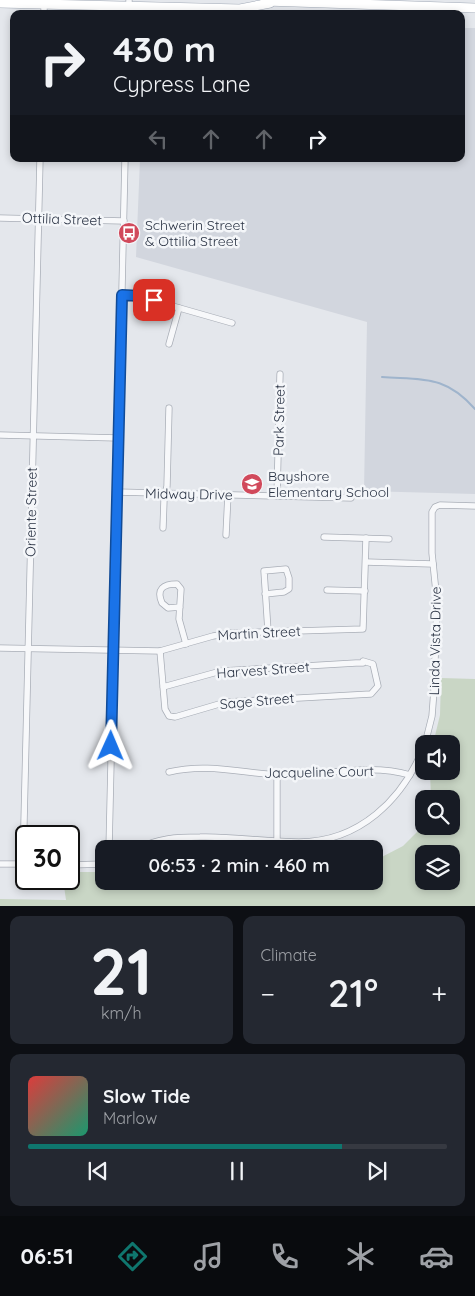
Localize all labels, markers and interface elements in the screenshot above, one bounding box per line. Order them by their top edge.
text: 430 m [113,27,216,71]
icon: right [30,30,95,95]
text: Cypress Lane [113,70,250,98]
icon: left [144,125,172,153]
icon: ahead [197,125,225,153]
icon: ahead [250,125,278,153]
icon: right [303,125,331,153]
street label: Ottilia Street [22,209,103,229]
place label: Schwerin Street & Ottilia Street [145,216,245,250]
bus stop icon: Schwerin Street & Ottilia Street [117,221,141,245]
pin [133,279,175,321]
icon: arrive [140,286,168,314]
street label: Park Street [269,384,289,456]
street label: Oriente Street [21,467,41,557]
place label: Bayshore Elementary School [268,467,389,501]
school or university icon: Bayshore Elementary School [240,472,264,496]
street label: Midway Drive [145,484,233,504]
street label: Linda Vista Drive [425,586,445,696]
street label: Martin Street [217,622,301,644]
street label: Harvest Street [216,658,310,682]
street label: Sage Street [219,689,295,713]
position arrow [84,719,136,771]
map controls [415,735,460,890]
button: sound [415,735,460,780]
street label: Jacqueline Court [264,762,374,782]
button: search [415,790,460,835]
speed limit sign: 30 [15,825,80,890]
button: layers [415,845,460,890]
text: 06:53 · 2 min · 460 m [148,853,330,877]
text: 21 [90,930,152,1011]
text: Climate [261,945,317,965]
text: 21° [328,969,378,1017]
text: − [261,976,275,1011]
text: + [431,976,447,1011]
text: km/h [101,1003,142,1023]
text: Slow Tide [103,1084,191,1108]
text: Marlow [103,1108,157,1128]
icon: previous [84,1157,112,1185]
icon: pause [223,1157,251,1185]
icon: next [363,1157,391,1185]
icon: directions [115,1239,150,1274]
icon: music [191,1239,226,1274]
icon: phone [267,1239,302,1274]
icon: climate [343,1239,378,1274]
icon: car [419,1239,454,1274]
text: 06:51 [21,1242,74,1270]

